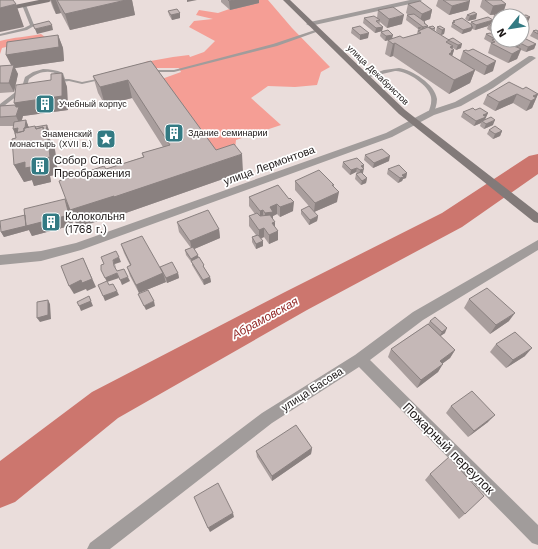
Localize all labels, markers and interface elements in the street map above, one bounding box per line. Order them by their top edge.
north arrow [490,8,530,48]
text: N [494,26,509,40]
street label: улица Декабристов [345,43,411,107]
building icon: Учебный корпус [34,93,56,115]
place label: Учебный корпус [59,99,127,109]
building icon: Здание семинарии [163,122,185,144]
place icon: Знаменский монастырь (XVII в.) [95,128,117,150]
place label: Здание семинарии [188,128,268,138]
place label: Знаменский монастырь (XVII в.) [10,129,92,149]
street label: улица Лермонтова [222,143,317,188]
place label: Собор Спаса Преображения [54,154,130,180]
building icon: Собор Спаса Преображения [29,155,51,177]
place label: Колокольня (1768 г.) [65,210,125,236]
building icon: Колокольня (1768 г.) [40,211,62,233]
water label: Абрамовская [229,294,301,342]
street label: улица Басова [279,364,346,414]
street label: Пожарный переулок [400,399,498,497]

